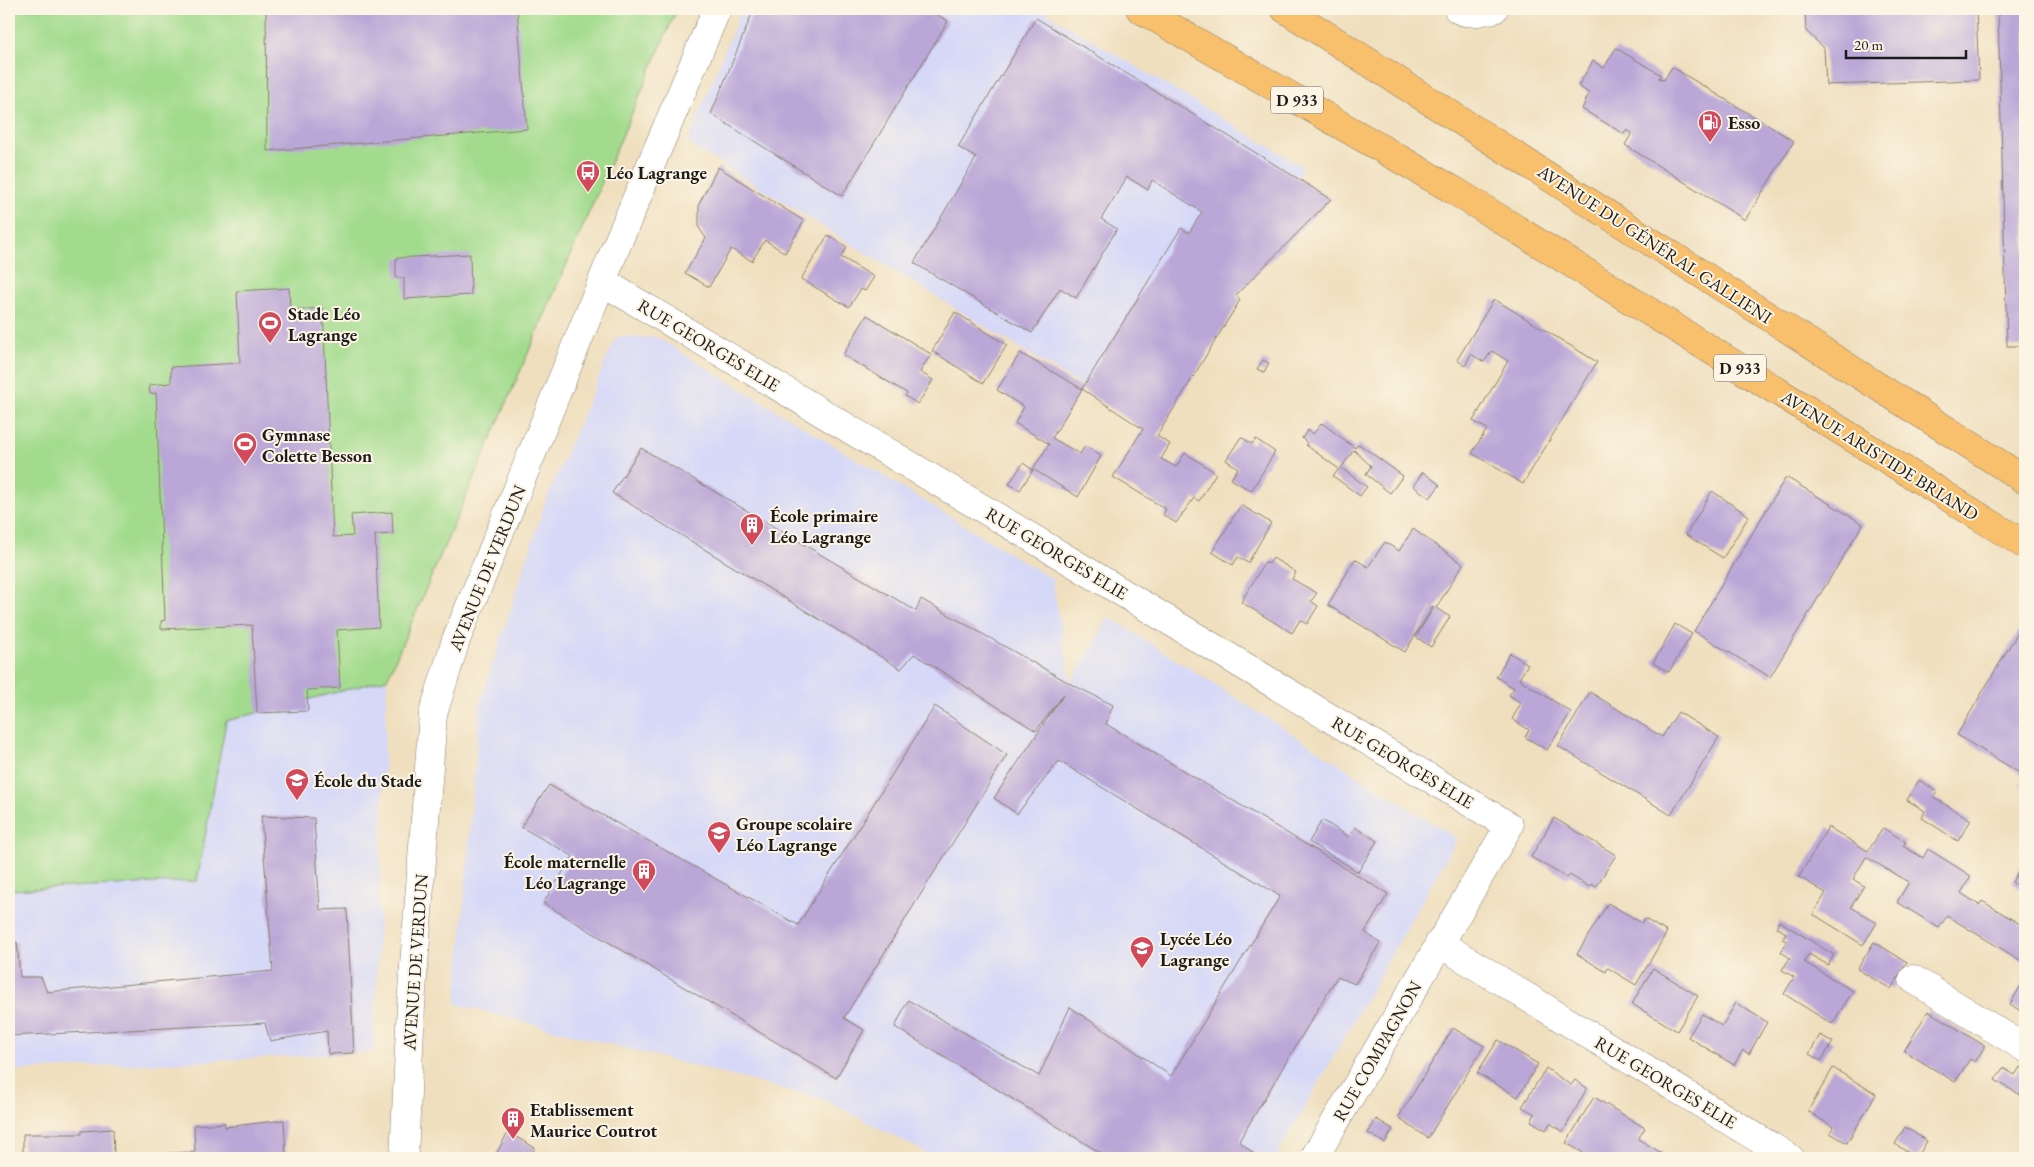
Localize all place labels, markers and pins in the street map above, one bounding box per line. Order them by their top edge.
fuel station icon: Esso [1697,109,1723,143]
place label: Esso [1728,111,1760,134]
bus stop icon: Léo Lagrange [575,159,601,193]
place label: Léo Lagrange [606,161,707,184]
place label: Stade Léo Lagrange [288,302,360,346]
sports icon: Stade Léo Lagrange [257,310,283,344]
place label: Gymnase Colette Besson [262,423,372,467]
sports icon: Gymnase Colette Besson [232,431,258,465]
place label: École primaire Léo Lagrange [770,504,879,548]
building icon: École primaire Léo Lagrange [739,512,765,546]
school or university icon: École du Stade [284,767,310,801]
place label: École du Stade [314,769,422,792]
place label: Groupe scolaire Léo Lagrange [736,812,853,856]
school or university icon: Groupe scolaire Léo Lagrange [706,820,732,854]
place label: École maternelle Léo Lagrange [504,850,626,894]
building icon: École maternelle Léo Lagrange [631,858,657,892]
place label: Lycée Léo Lagrange [1160,927,1232,971]
school or university icon: Lycée Léo Lagrange [1129,935,1155,969]
place label: Etablissement Maurice Coutrot [530,1098,657,1142]
building icon: Etablissement Maurice Coutrot [500,1106,526,1140]

